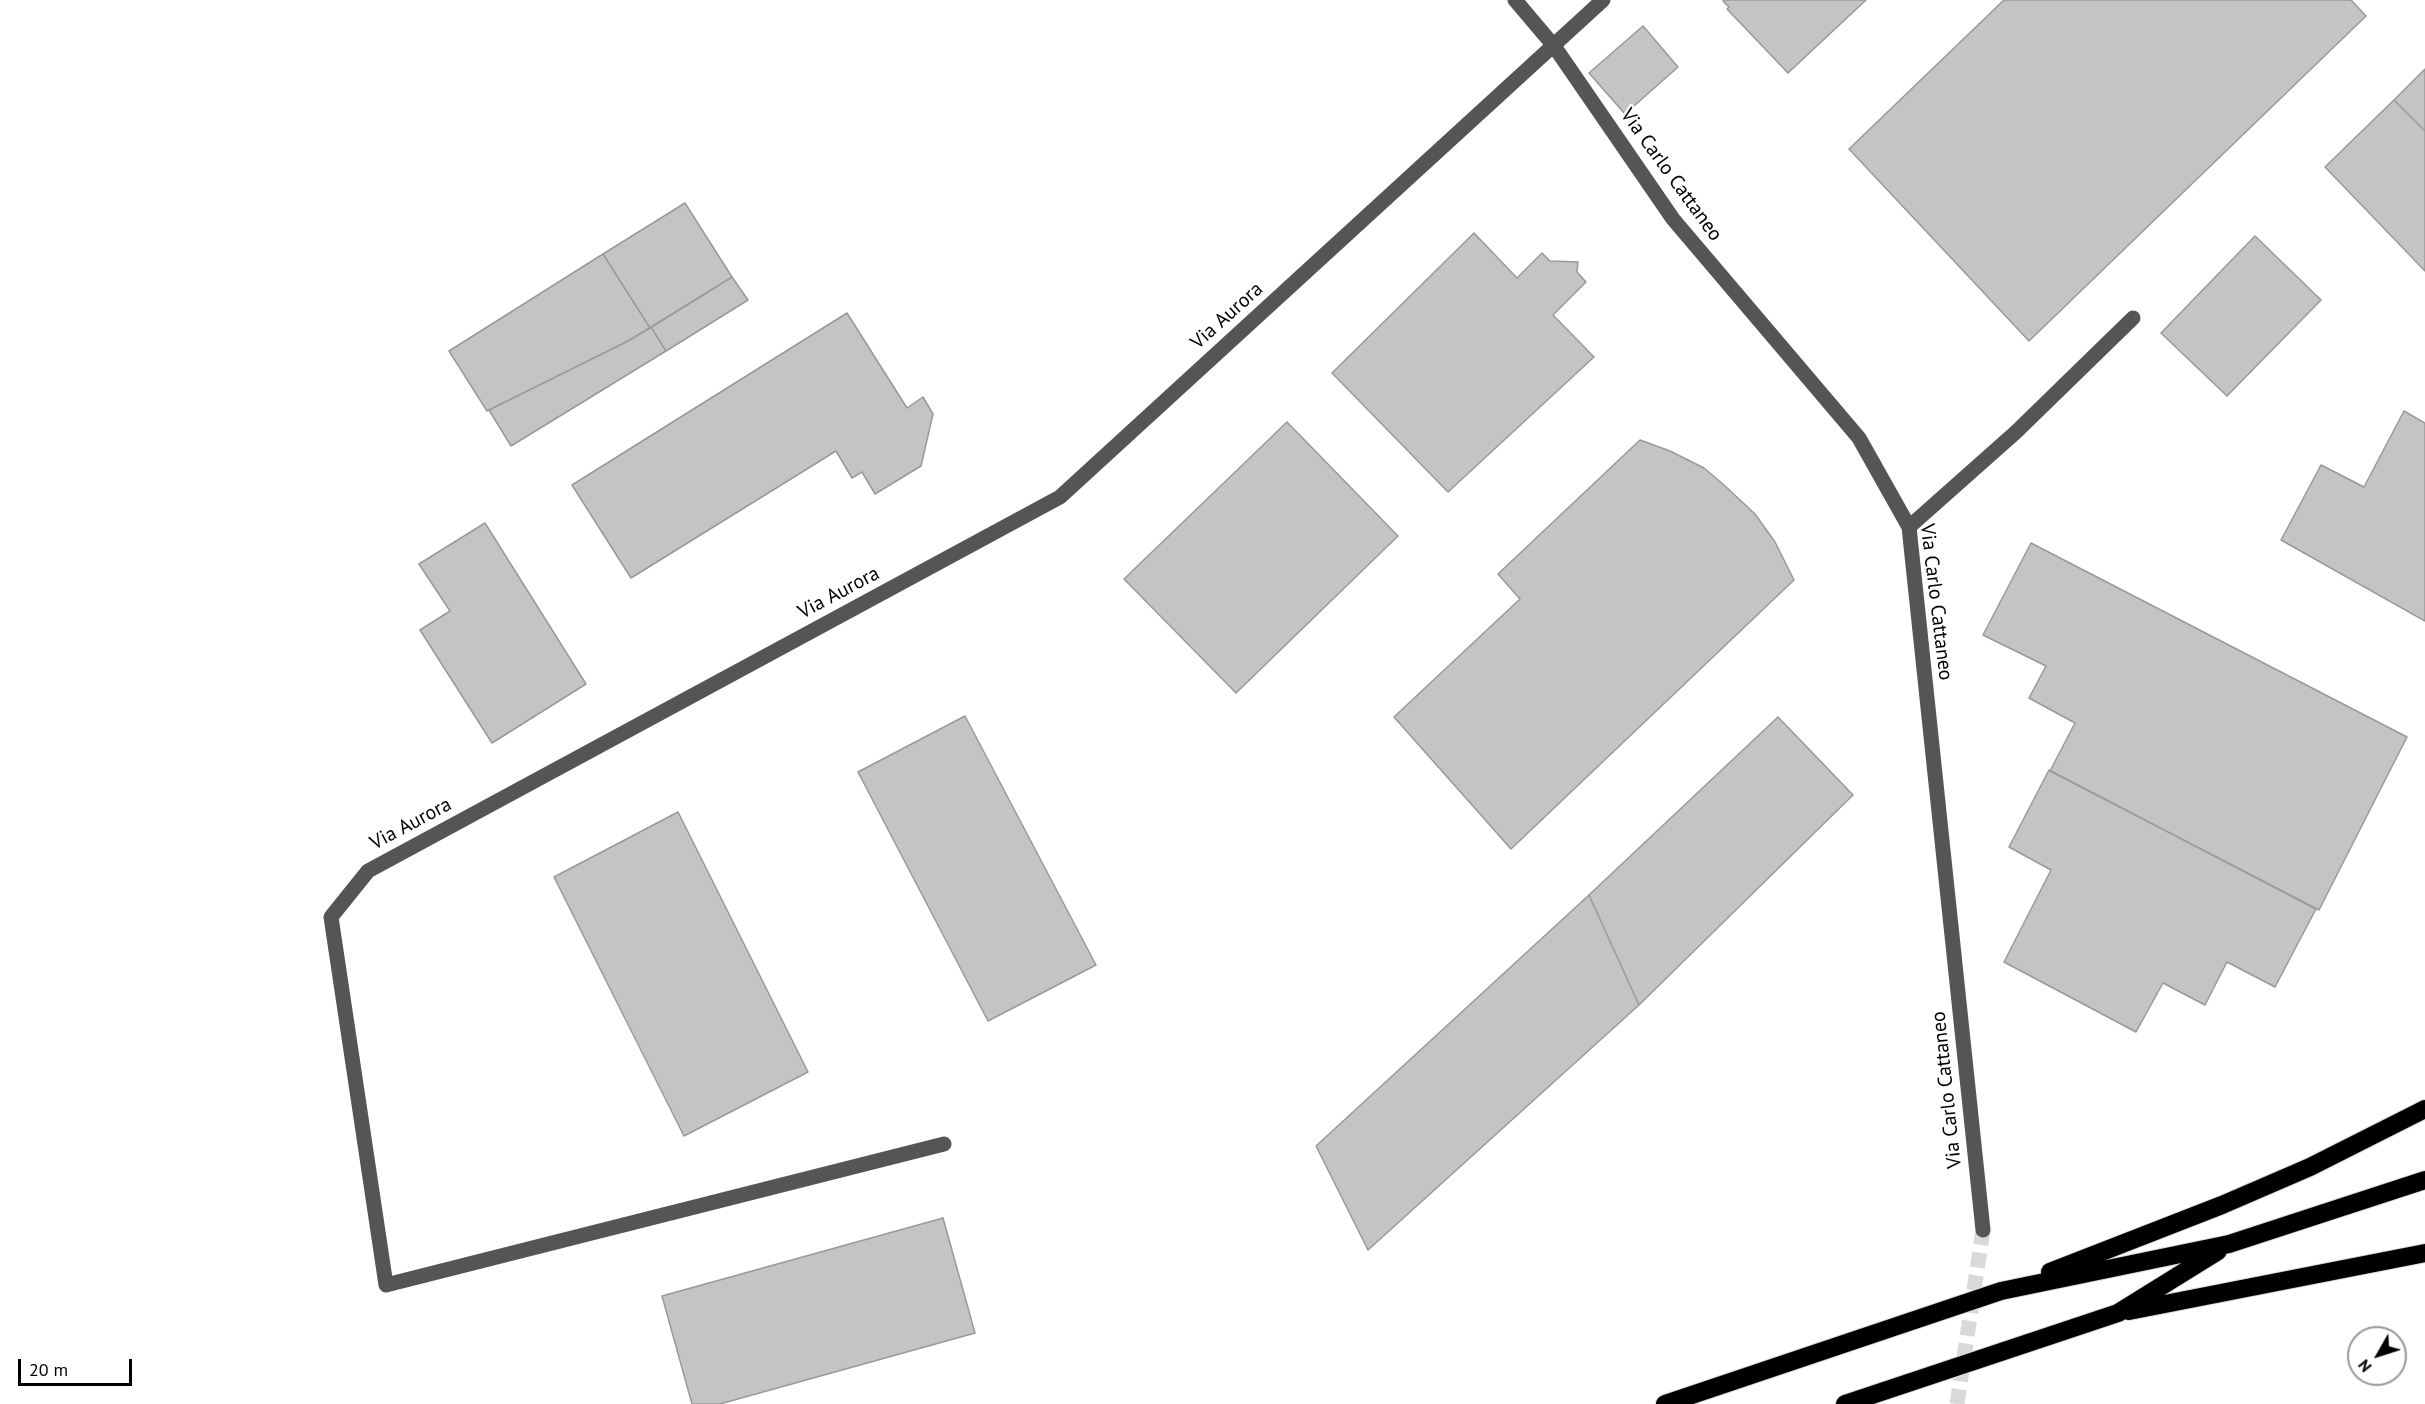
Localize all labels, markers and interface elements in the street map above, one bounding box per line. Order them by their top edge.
street label: Via Carlo Cattaneo [1615,104,1727,246]
street label: Via Aurora [1186,277,1268,355]
street label: Via Carlo Cattaneo [1914,522,1958,682]
street label: Via Aurora [794,562,884,624]
street label: Via Aurora [366,793,456,855]
street label: Via Carlo Cattaneo [1927,1010,1967,1170]
north arrow [2347,1326,2407,1386]
scale bar [21,1347,135,1385]
text: N [2353,1356,2376,1376]
text: 20 m [29,1358,68,1381]

